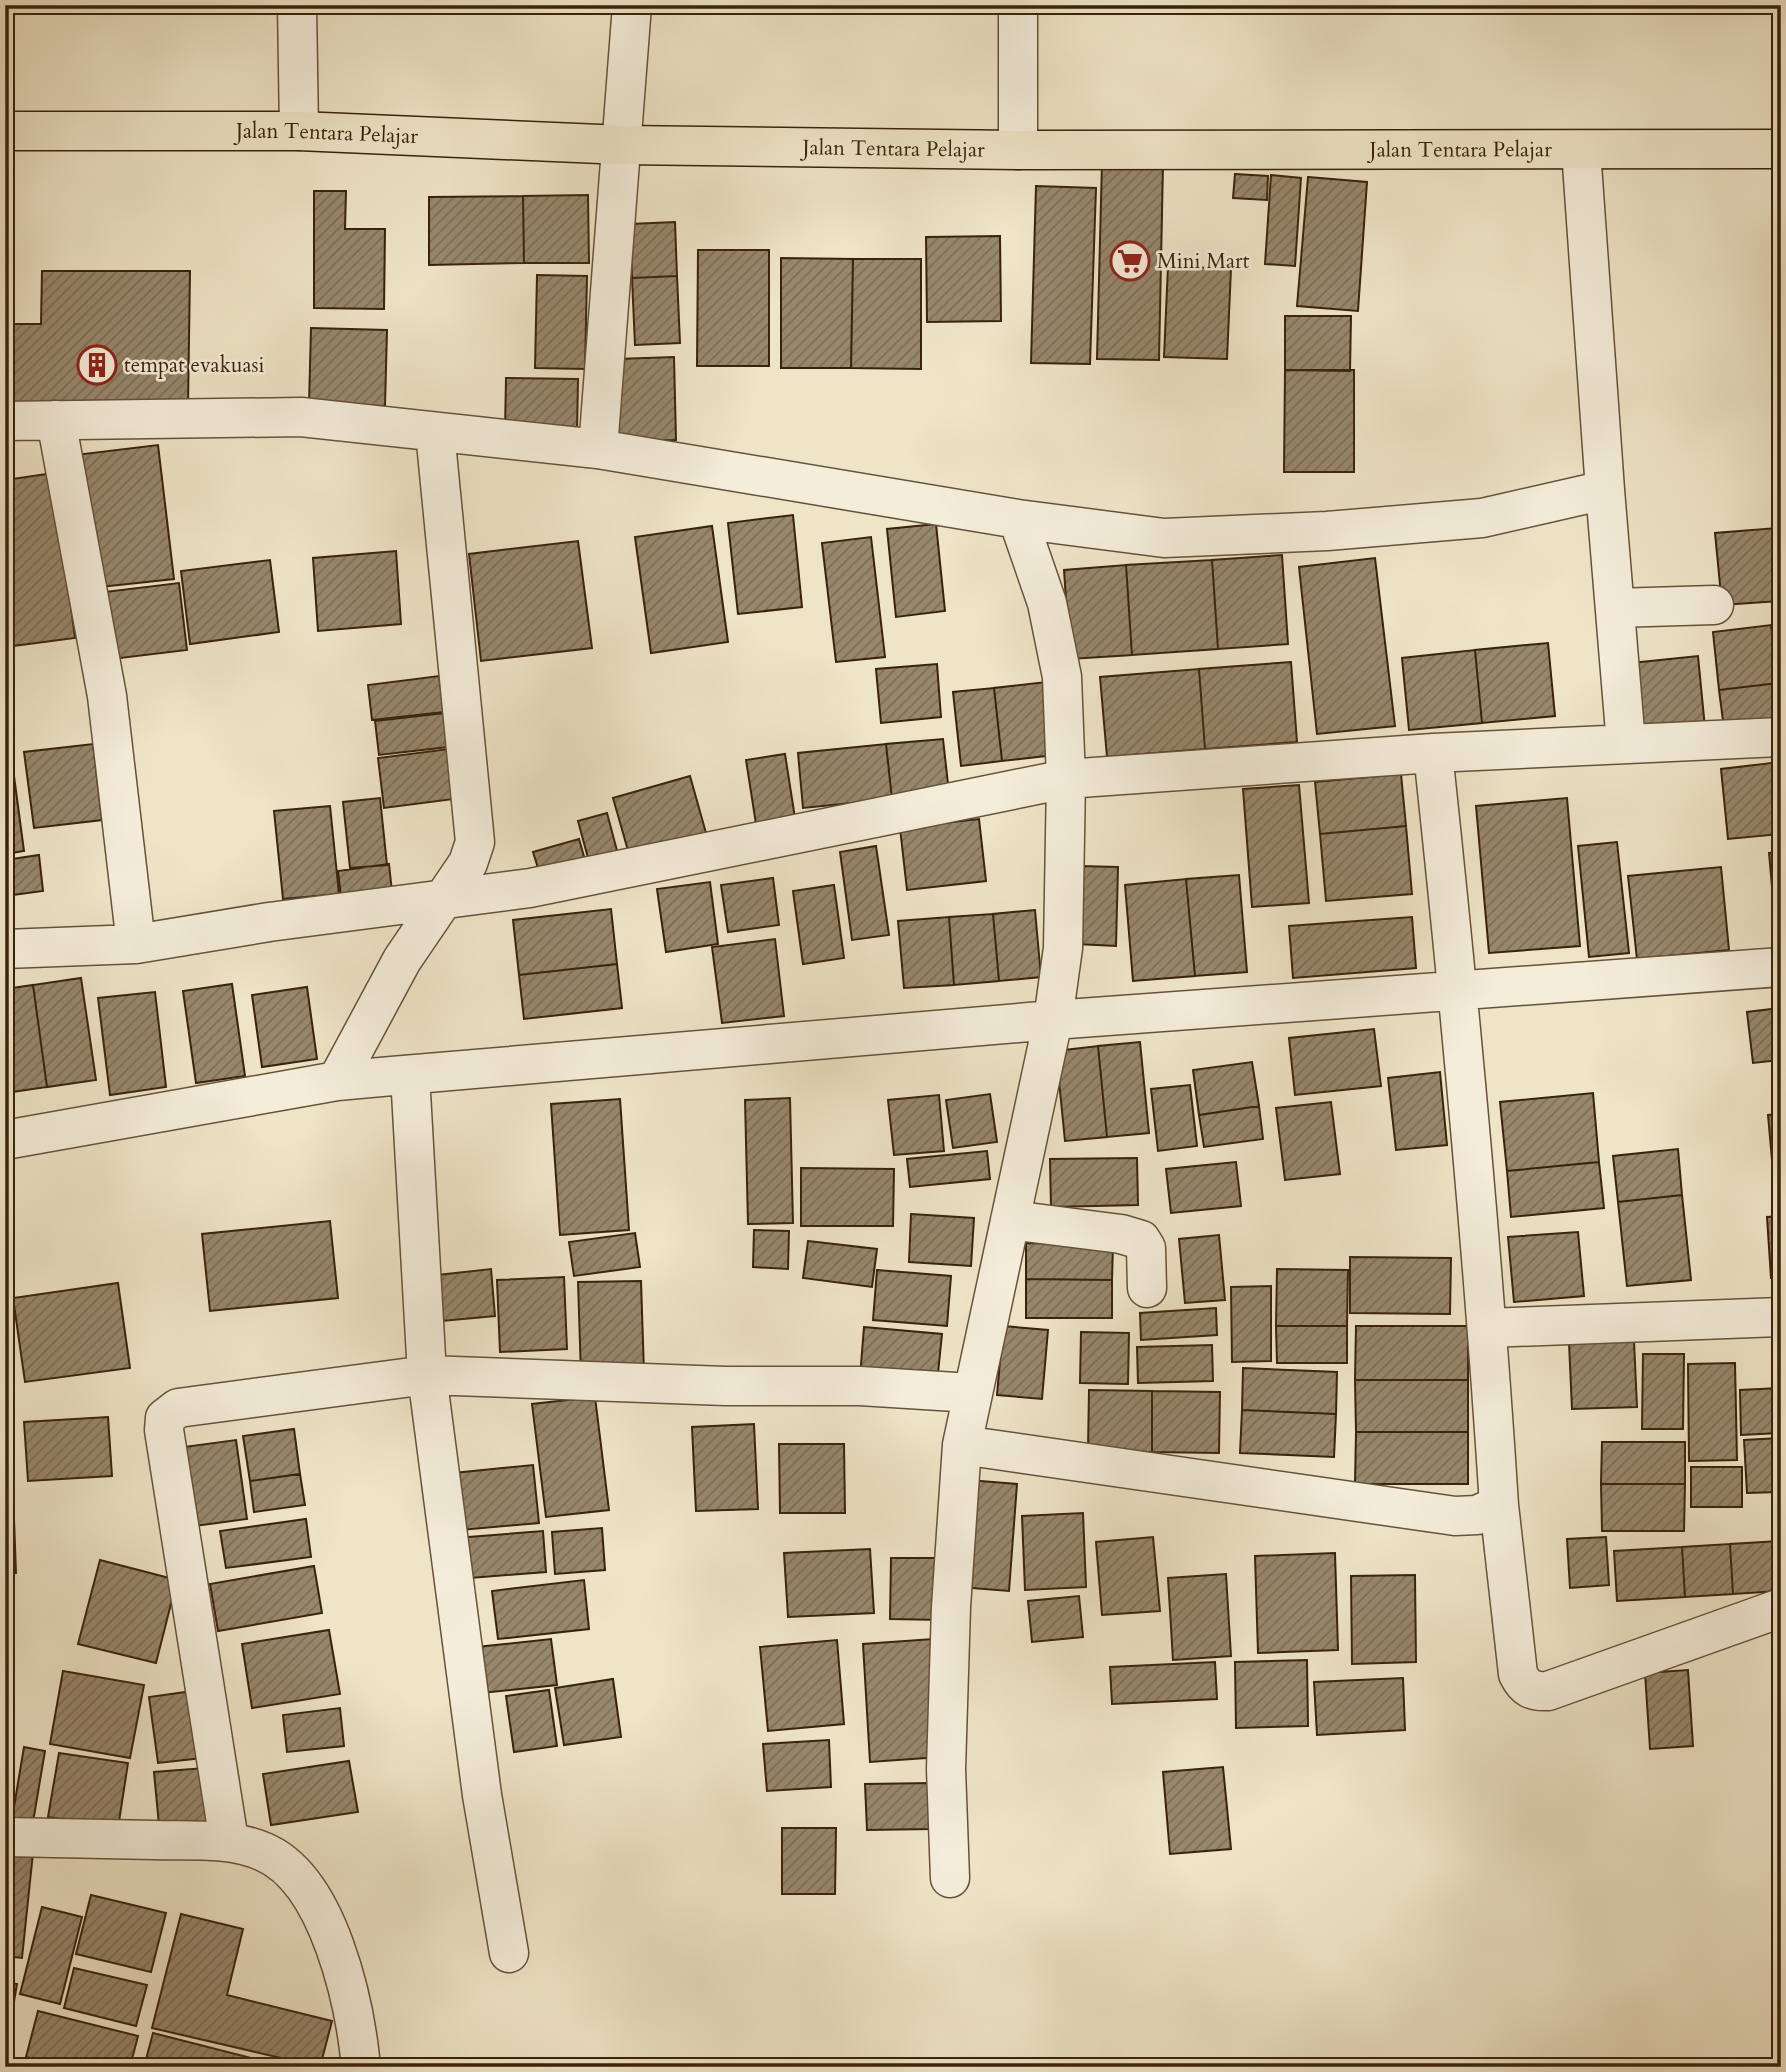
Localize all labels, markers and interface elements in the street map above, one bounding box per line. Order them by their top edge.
street label: Jalan Tentara Pelajar [233,117,419,151]
street label: Jalan Tentara Pelajar [799,133,985,164]
street label: Jalan Tentara Pelajar [1367,135,1552,164]
supermarket icon: Mini Mart [1109,240,1151,282]
place label: Mini Mart [1157,247,1250,276]
building icon: tempat evakuasi [76,344,118,386]
place label: tempat evakuasi [124,351,265,380]

